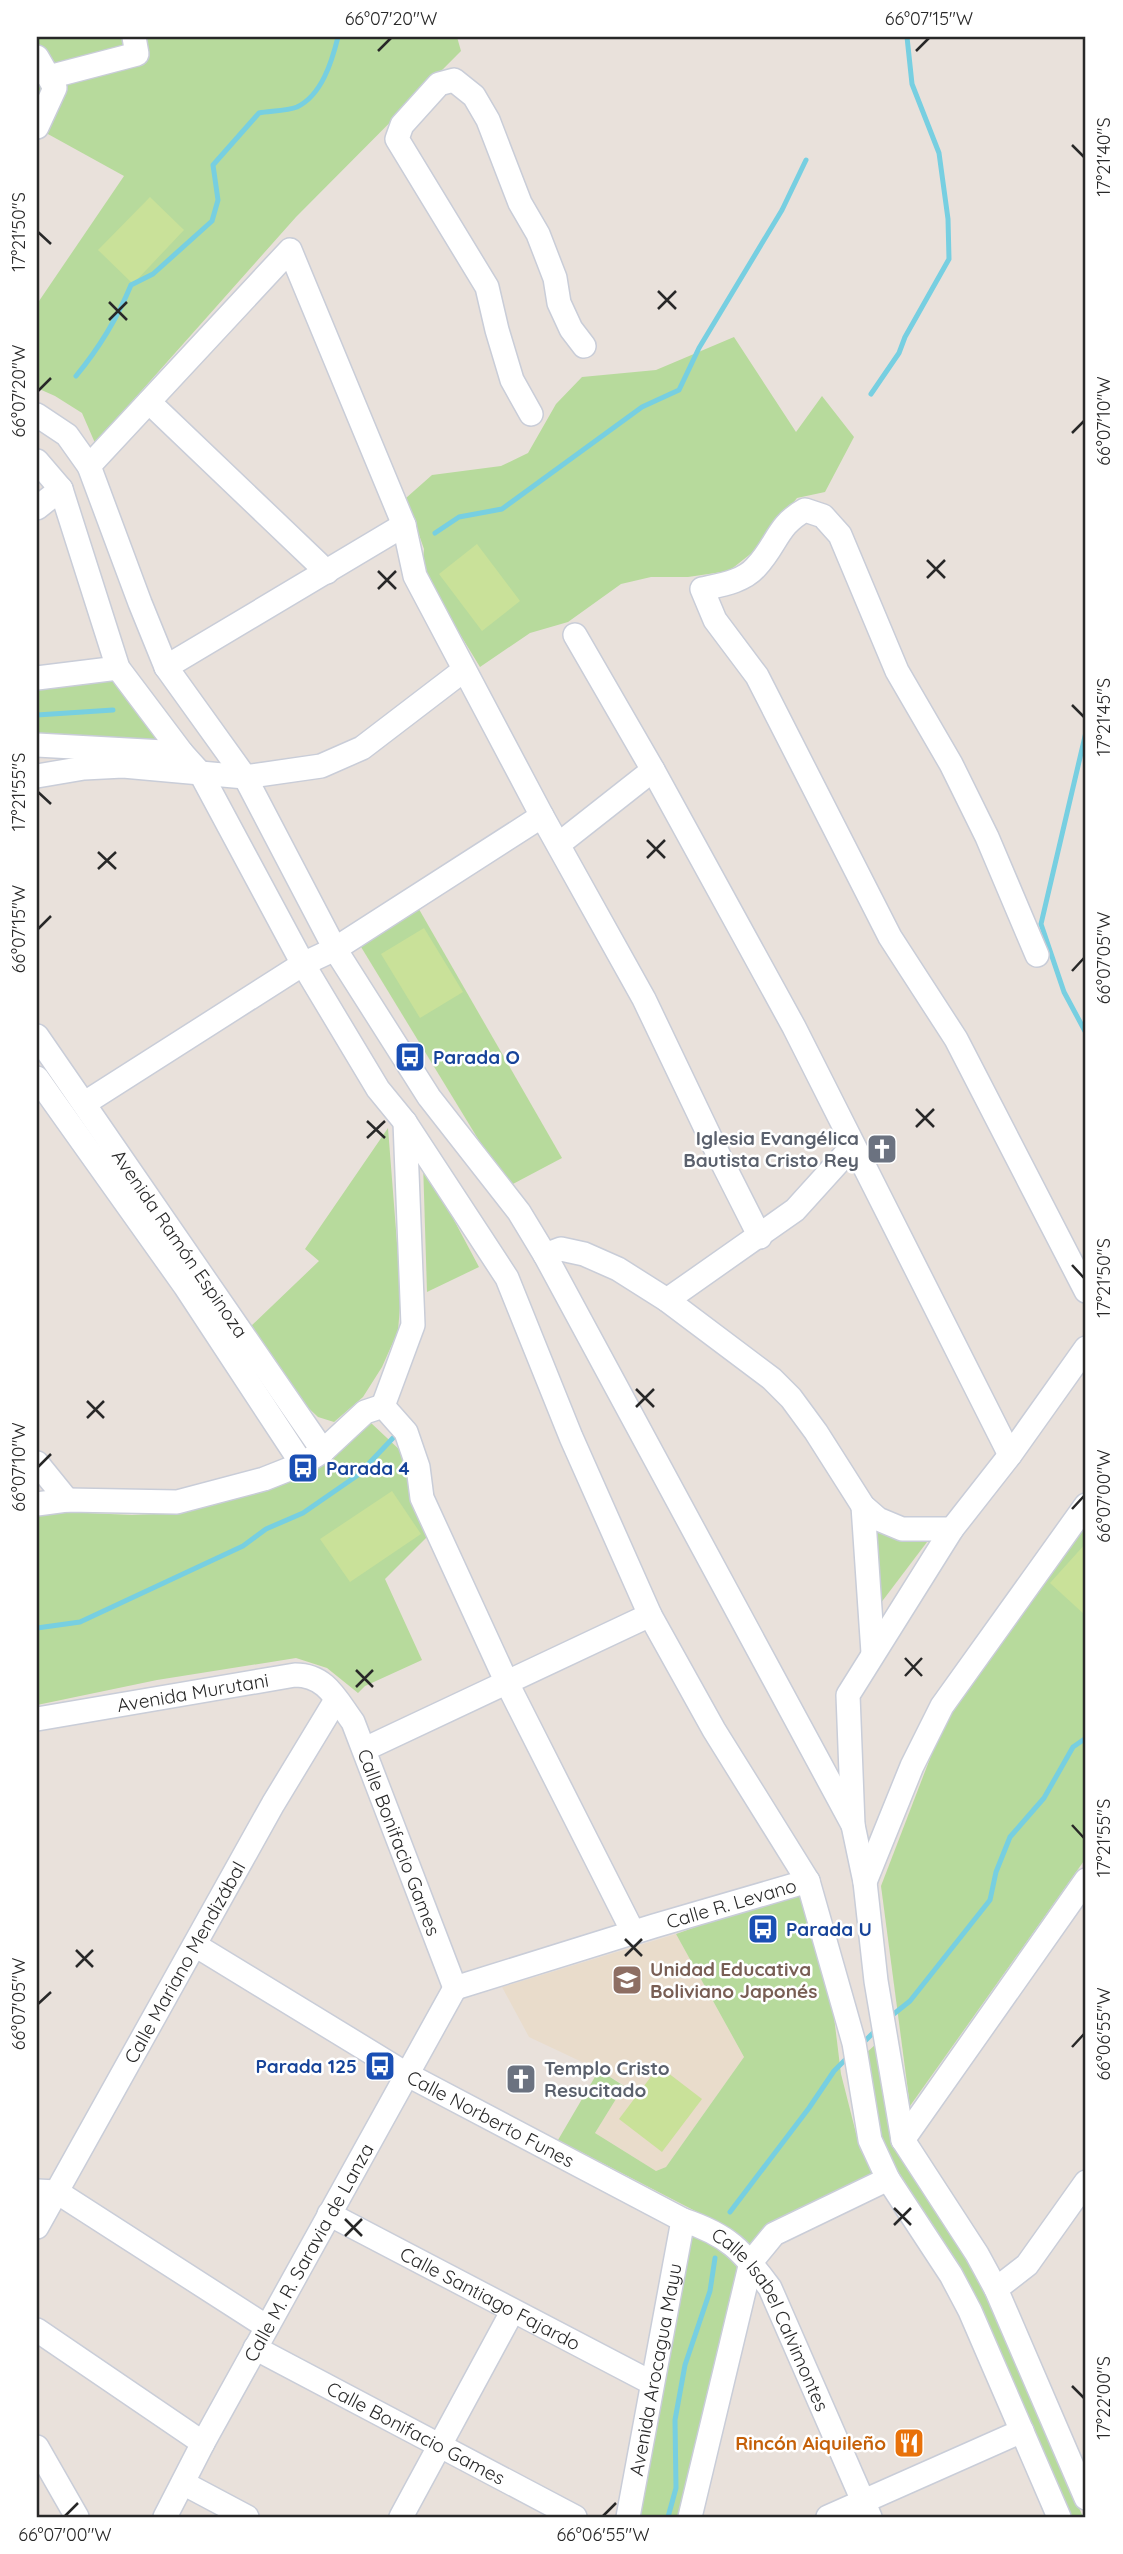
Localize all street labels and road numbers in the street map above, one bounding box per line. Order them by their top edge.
street label: Avenida Ramón Espinoza [107,1145,253,1342]
street label: Avenida Murutani [115,1668,270,1717]
street label: Calle Bonifacio Games [352,1745,446,1939]
street label: Calle Mariano Mendizábal [119,1857,250,2068]
street label: Calle R. Levano [663,1873,799,1934]
street label: Calle Norberto Funes [403,2065,578,2173]
street label: Calle M. R. Saravia de Lanza [238,2139,379,2366]
street label: Calle Isabel Calvimontes [707,2222,834,2415]
street label: Calle Santiago Fajardo [396,2241,585,2355]
street label: Avenida Arocagua Mayu [624,2261,687,2478]
street label: Calle Bonifacio Games [323,2376,509,2490]

